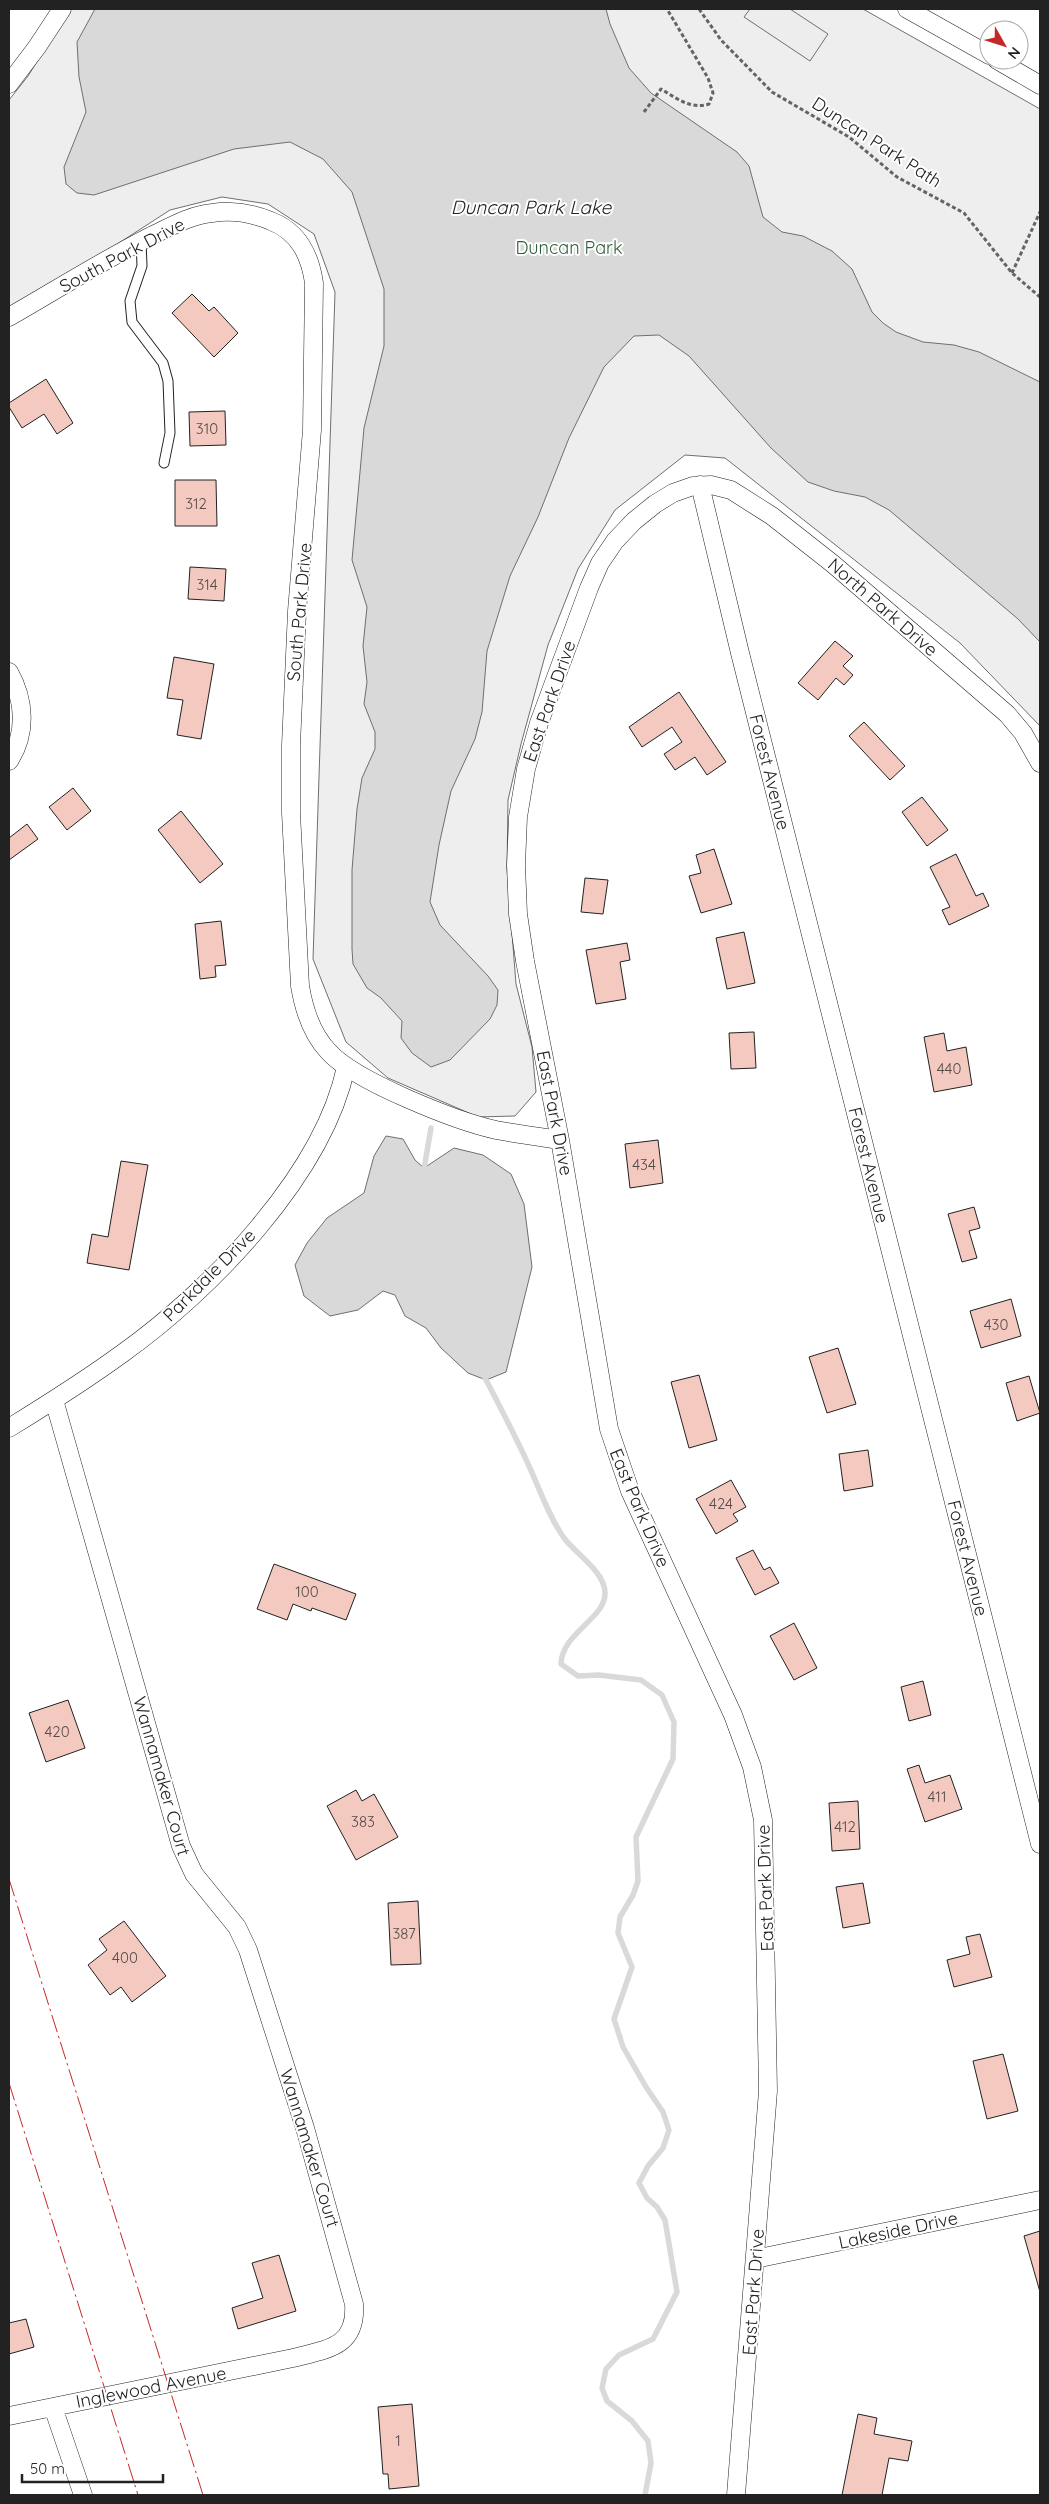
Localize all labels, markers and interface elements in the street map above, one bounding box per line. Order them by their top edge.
north arrow [979,20,1029,70]
text: N [1004,44,1024,63]
street label: Duncan Park Path [808,91,946,193]
water label: Duncan Park Lake [451,195,613,219]
street label: South Park Drive [55,212,189,298]
park label: Duncan Park [515,236,623,259]
house number: 310 [196,419,218,438]
house number: 312 [185,494,207,513]
street label: South Park Drive [281,542,317,682]
street label: North Park Drive [823,553,943,661]
house number: 314 [196,575,218,594]
street label: East Park Drive [517,637,581,765]
street label: Forest Avenue [745,712,795,832]
street label: East Park Drive [532,1049,578,1177]
house number: 440 [937,1059,961,1078]
street label: Forest Avenue [844,1105,894,1225]
house number: 434 [632,1155,656,1174]
street label: Parkdale Drive [158,1224,260,1326]
house number: 430 [984,1315,1008,1334]
street label: East Park Drive [605,1445,675,1571]
house number: 424 [709,1494,733,1513]
street label: Forest Avenue [943,1498,993,1618]
house number: 100 [295,1582,319,1601]
street label: Wannamaker Court [128,1694,196,1858]
house number: 420 [44,1722,70,1741]
house number: 411 [928,1787,946,1806]
house number: 383 [351,1812,375,1831]
house number: 412 [834,1817,856,1836]
street label: East Park Drive [751,1824,779,1952]
house number: 387 [392,1924,416,1943]
house number: 400 [112,1948,138,1967]
street label: Wannamaker Court [275,2066,345,2230]
street label: Lakeside Drive [836,2206,960,2254]
street label: East Park Drive [737,2228,769,2356]
street label: Inglewood Avenue [74,2361,228,2413]
house number: 1 [395,2431,401,2450]
scale bar [22,2452,164,2484]
text: 50 m [30,2459,65,2478]

